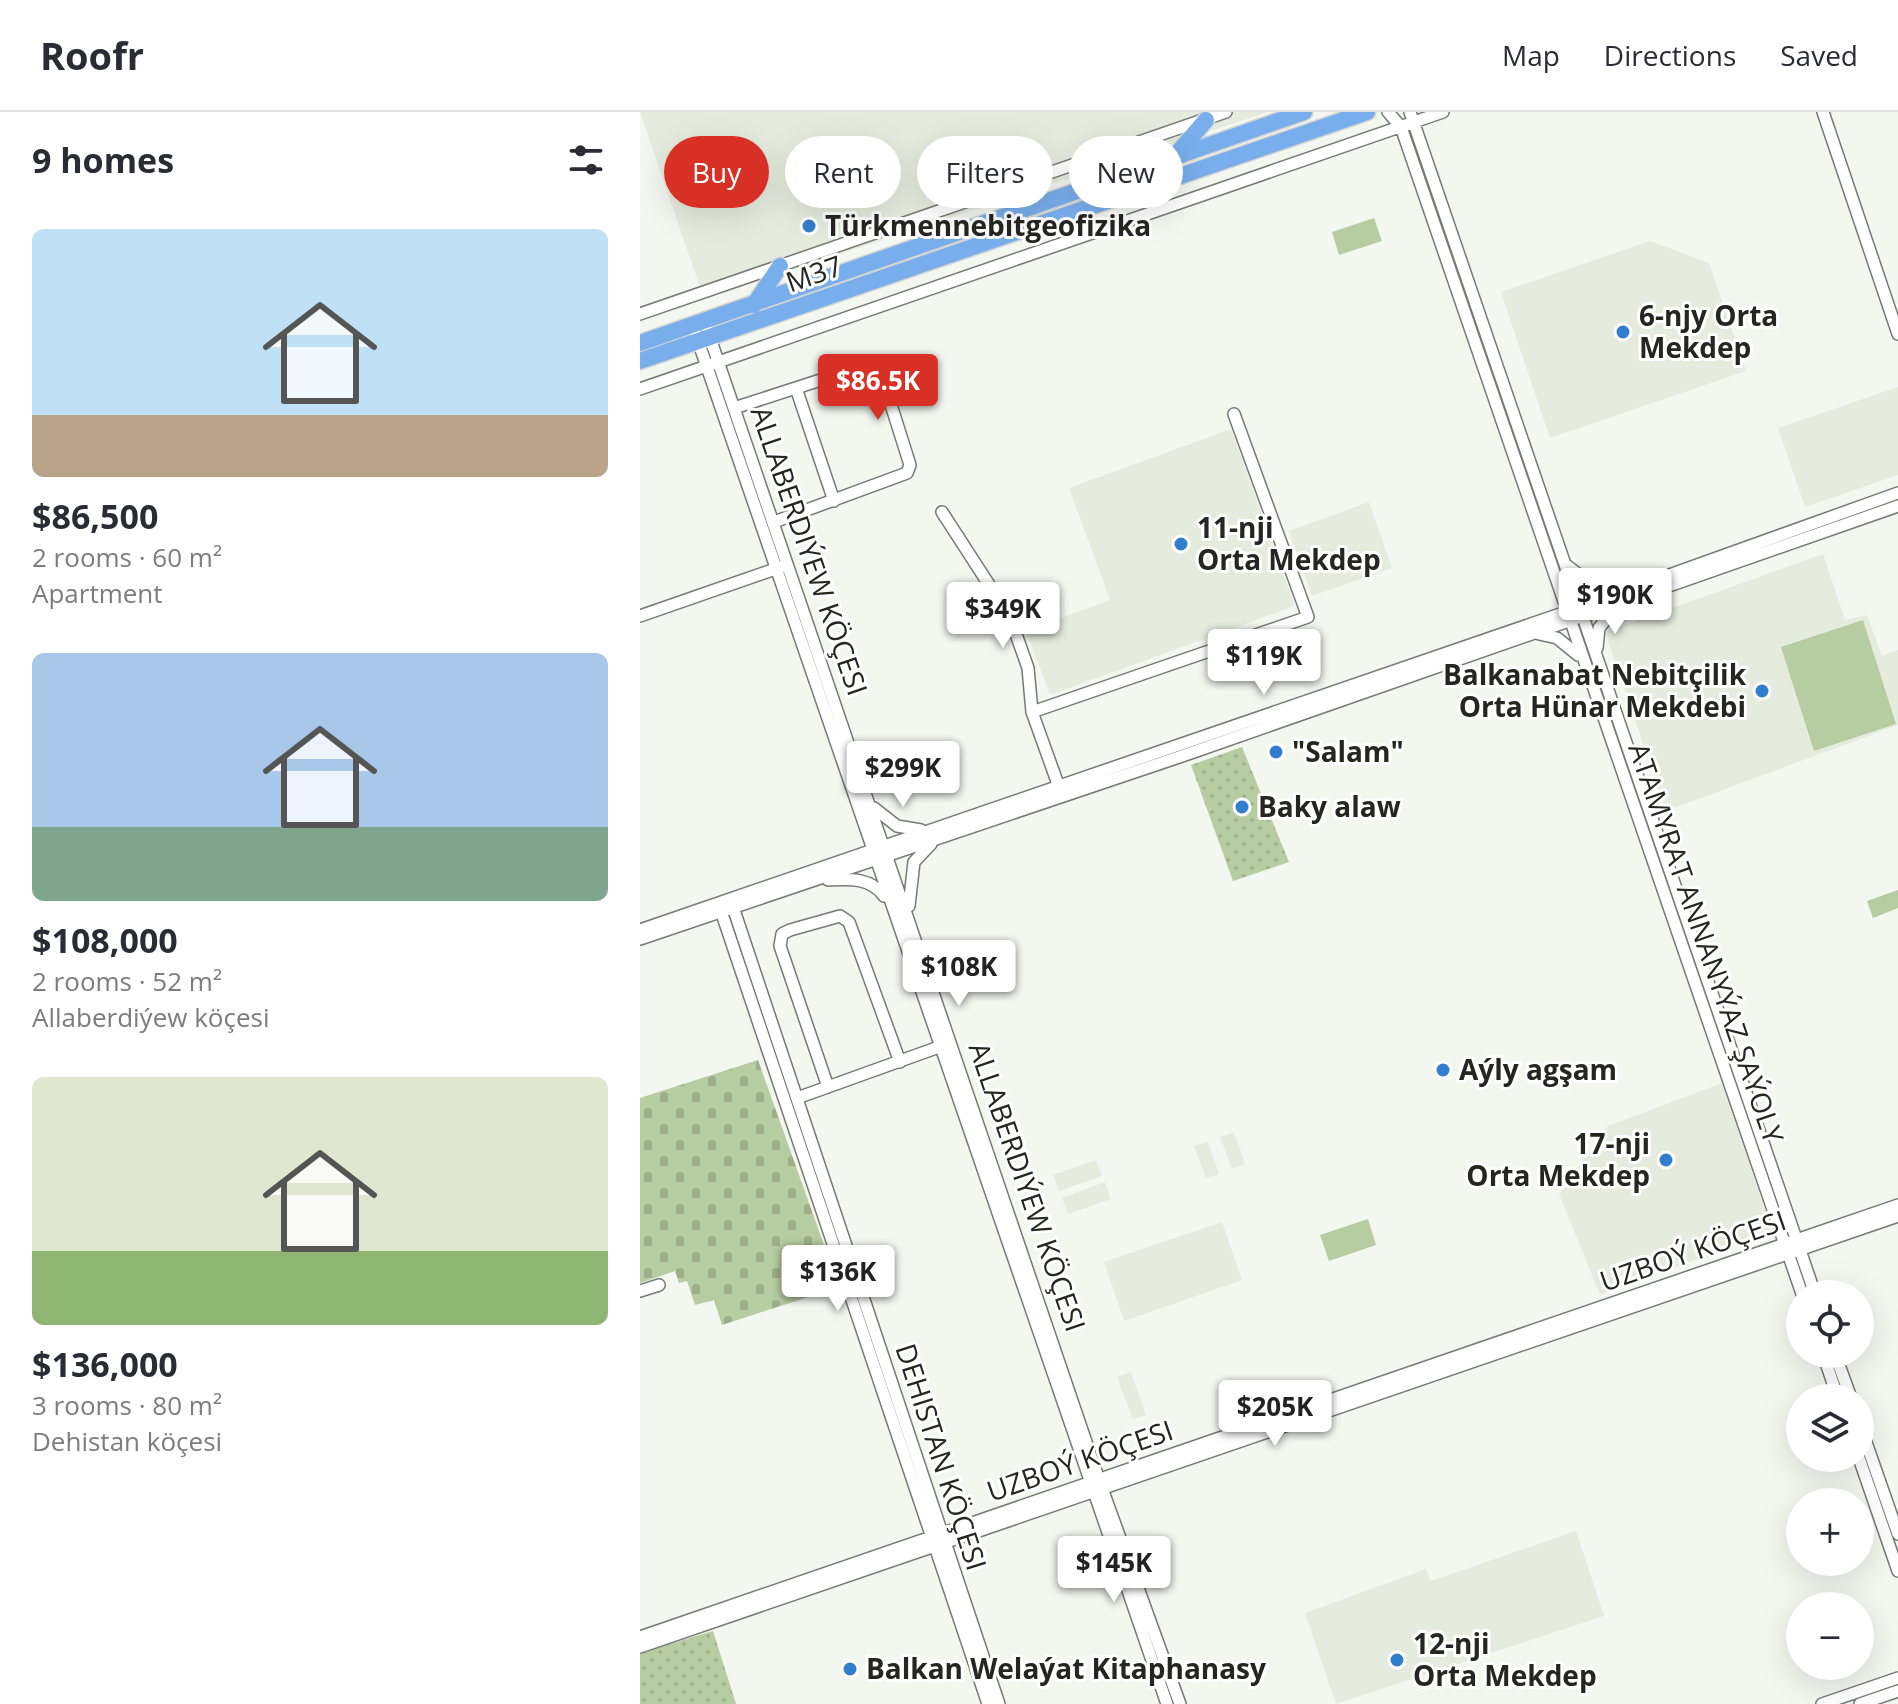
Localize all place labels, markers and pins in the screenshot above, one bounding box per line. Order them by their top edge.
place label: Türkmennebitgeofizika [825,206,1151,244]
marker: Türkmennebitgeofizika [800,217,818,235]
place label: 6-njy Orta Mekdep [1639,296,1778,366]
marker: 6-njy Orta Mekdep [1614,323,1632,341]
pin: $86.5K [813,354,943,422]
place label: 11-nji Orta Mekdep [1197,508,1381,578]
marker: 11-nji Orta Mekdep [1172,535,1190,553]
pin: $190K [1559,568,1671,636]
pin: $349K [947,582,1059,650]
pin: $119K [1208,629,1320,697]
place label: Balkanabat Nebitçilik Orta Hünar Mekdebi [1443,655,1747,725]
marker: Balkanabat Nebitçilik Orta Hünar Mekdebi [1753,682,1771,700]
place label: "Salam" [1292,732,1404,770]
pin: $299K [847,741,959,809]
marker: "Salam" [1267,743,1285,761]
place label: Baky alaw [1258,787,1401,825]
marker: Baky alaw [1233,798,1251,816]
pin: $108K [903,940,1015,1008]
place label: Aýly agşam [1459,1050,1617,1088]
marker: Aýly agşam [1434,1061,1452,1079]
place label: 17-nji Orta Mekdep [1466,1124,1650,1194]
marker: 17-nji Orta Mekdep [1657,1151,1675,1169]
pin: $136K [782,1245,894,1313]
pin: $205K [1219,1380,1331,1448]
pin: $145K [1058,1536,1170,1604]
place label: 12-nji Orta Mekdep [1413,1624,1597,1694]
place label: Balkan Welaýat Kitaphanasy [866,1649,1266,1687]
marker: 12-nji Orta Mekdep [1388,1651,1406,1669]
marker: Balkan Welaýat Kitaphanasy [841,1660,859,1678]

